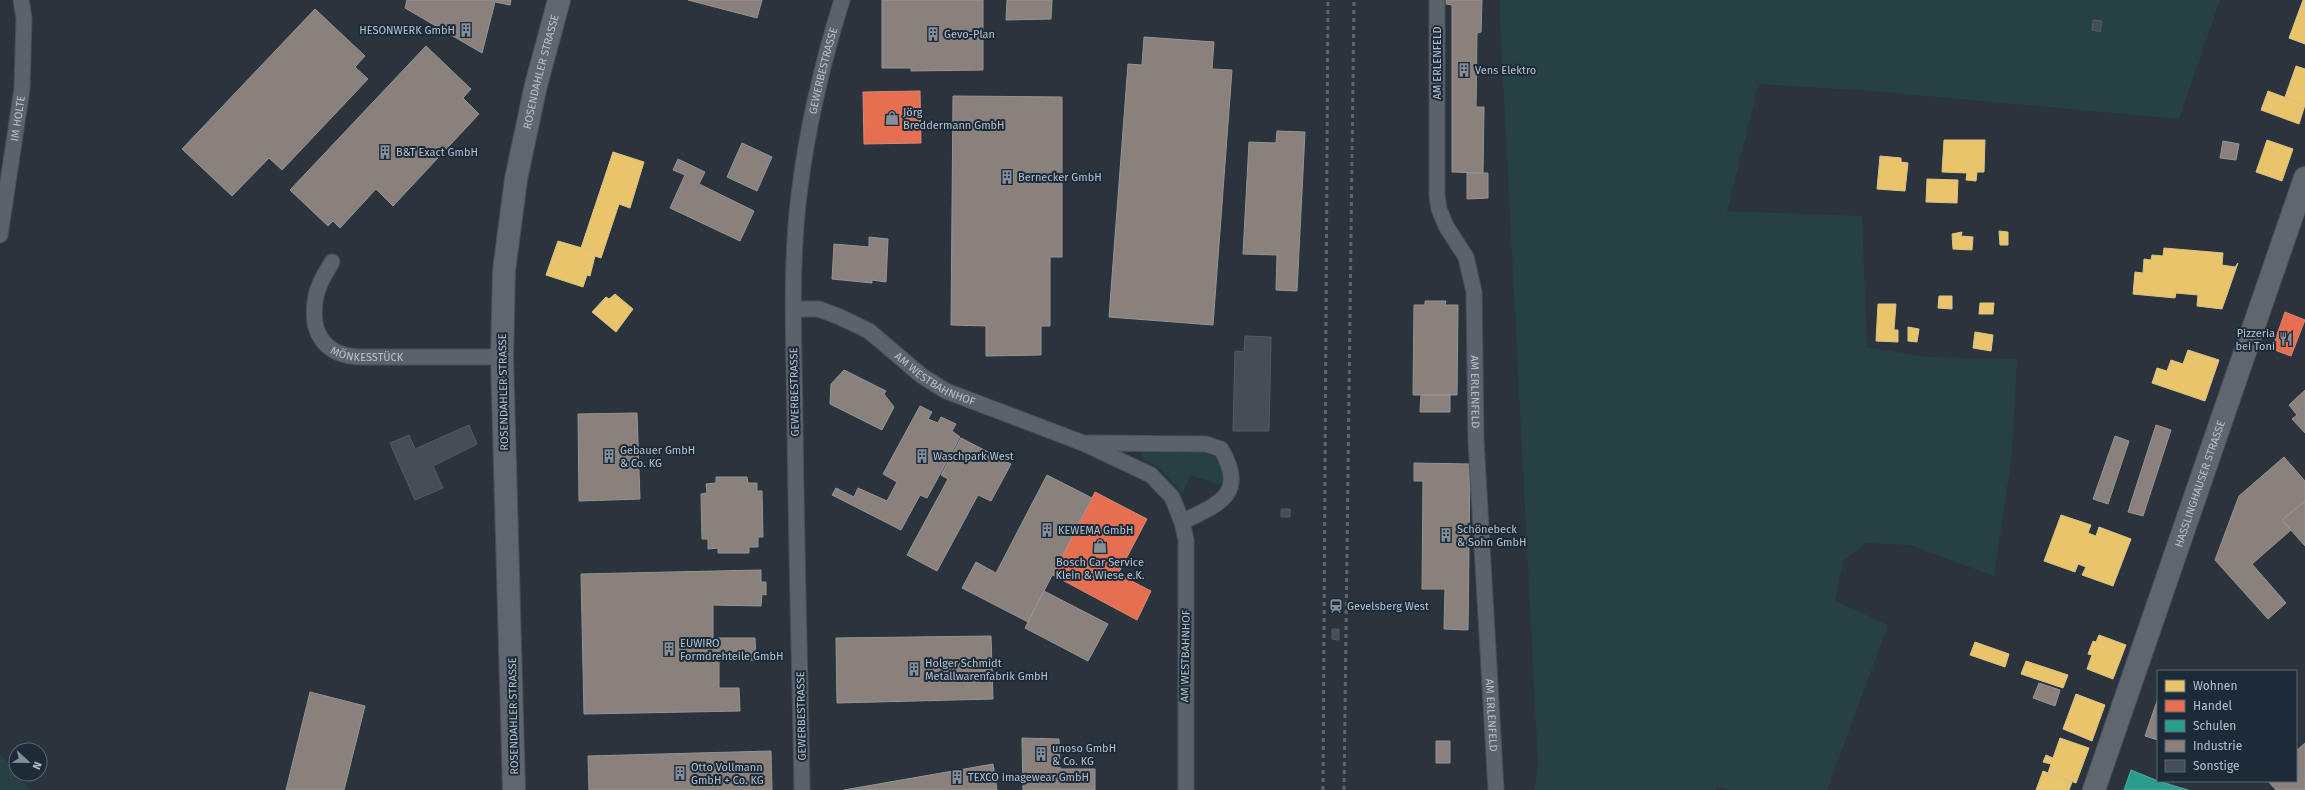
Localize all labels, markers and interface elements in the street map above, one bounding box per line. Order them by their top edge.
street label: ROSENDAHLER STRASSE [521,13,562,130]
building icon: HESONWERK GmbH [458,22,474,38]
place label: HESONWERK GmbH [359,24,455,37]
street label: GEWERBESTRASSE [806,26,840,115]
building icon: Gevo-Plan [925,26,941,42]
street label: AM ERLENFELD [1431,26,1444,100]
place label: Gevo-Plan [944,28,995,41]
building icon: Vens Elektro [1456,62,1472,78]
place label: Vens Elektro [1475,64,1536,77]
street label: IM HOLTE [8,95,28,142]
place label: Jörg Breddermann GmbH [903,106,1005,132]
shop icon: Jörg Breddermann GmbH [884,110,900,126]
building icon: B&T Exact GmbH [377,144,393,160]
place label: B&T Exact GmbH [396,146,478,159]
building icon: Bernecker GmbH [999,169,1015,185]
place label: Bernecker GmbH [1018,171,1102,184]
place label: Pizzeria bei Toni [2235,327,2275,353]
restaurant icon: Pizzeria bei Toni [2278,331,2294,347]
street label: ROSENDAHLER STRASSE [496,333,511,451]
street label: MÖNKESSTÜCK [328,344,404,364]
street label: GEWERBESTRASSE [787,347,802,437]
street label: AM WESTBAHNHOF [892,350,977,409]
street label: AM ERLENFELD [1468,355,1482,428]
street label: HASSLINGHAUSER STRASSE [2172,419,2228,549]
place label: Gebauer GmbH & Co. KG [620,444,695,470]
building icon: Gebauer GmbH & Co. KG [601,448,617,464]
building icon: Waschpark West [914,448,930,464]
place label: Waschpark West [933,450,1014,463]
building icon: KEWEMA GmbH [1039,522,1055,538]
place label: Schönebeck & Sohn GmbH [1457,523,1527,549]
place label: KEWEMA GmbH [1058,524,1134,537]
building icon: Schönebeck & Sohn GmbH [1438,527,1454,543]
shop icon: Bosch Car Service Klein & Wiese e.K. [1092,538,1108,554]
place label: Bosch Car Service Klein & Wiese e.K. [1056,556,1145,582]
station icon: Gevelsberg West [1328,598,1344,614]
place label: Gevelsberg West [1347,600,1429,613]
street label: AM WESTBAHNHOF [1178,609,1193,702]
place label: EUWIRO Formdrehteile GmbH [680,637,783,663]
building icon: EUWIRO Formdrehteile GmbH [661,641,677,657]
street label: ROSENDAHLER STRASSE [506,657,521,775]
place label: Holger Schmidt Metallwarenfabrik GmbH [925,657,1048,683]
building icon: Holger Schmidt Metallwarenfabrik GmbH [906,661,922,677]
legend [2157,670,2297,782]
street label: GEWERBESTRASSE [794,671,809,761]
street label: AM ERLENFELD [1483,678,1500,752]
text: Wohnen [2193,679,2237,693]
text: Handel [2193,699,2232,713]
text: Schulen [2193,719,2236,733]
text: Industrie [2193,739,2242,753]
north arrow [8,742,48,782]
place label: unoso GmbH & Co. KG [1052,742,1116,768]
building icon: unoso GmbH & Co. KG [1033,746,1049,762]
text: Sonstige [2193,759,2240,773]
text: N [29,760,44,771]
place label: Otto Vollmann GmbH + Co. KG [691,761,764,787]
building icon: Otto Vollmann GmbH + Co. KG [672,765,688,781]
building icon: TEXCO imagewear GmbH [949,769,965,785]
place label: TEXCO imagewear GmbH [968,771,1089,784]

